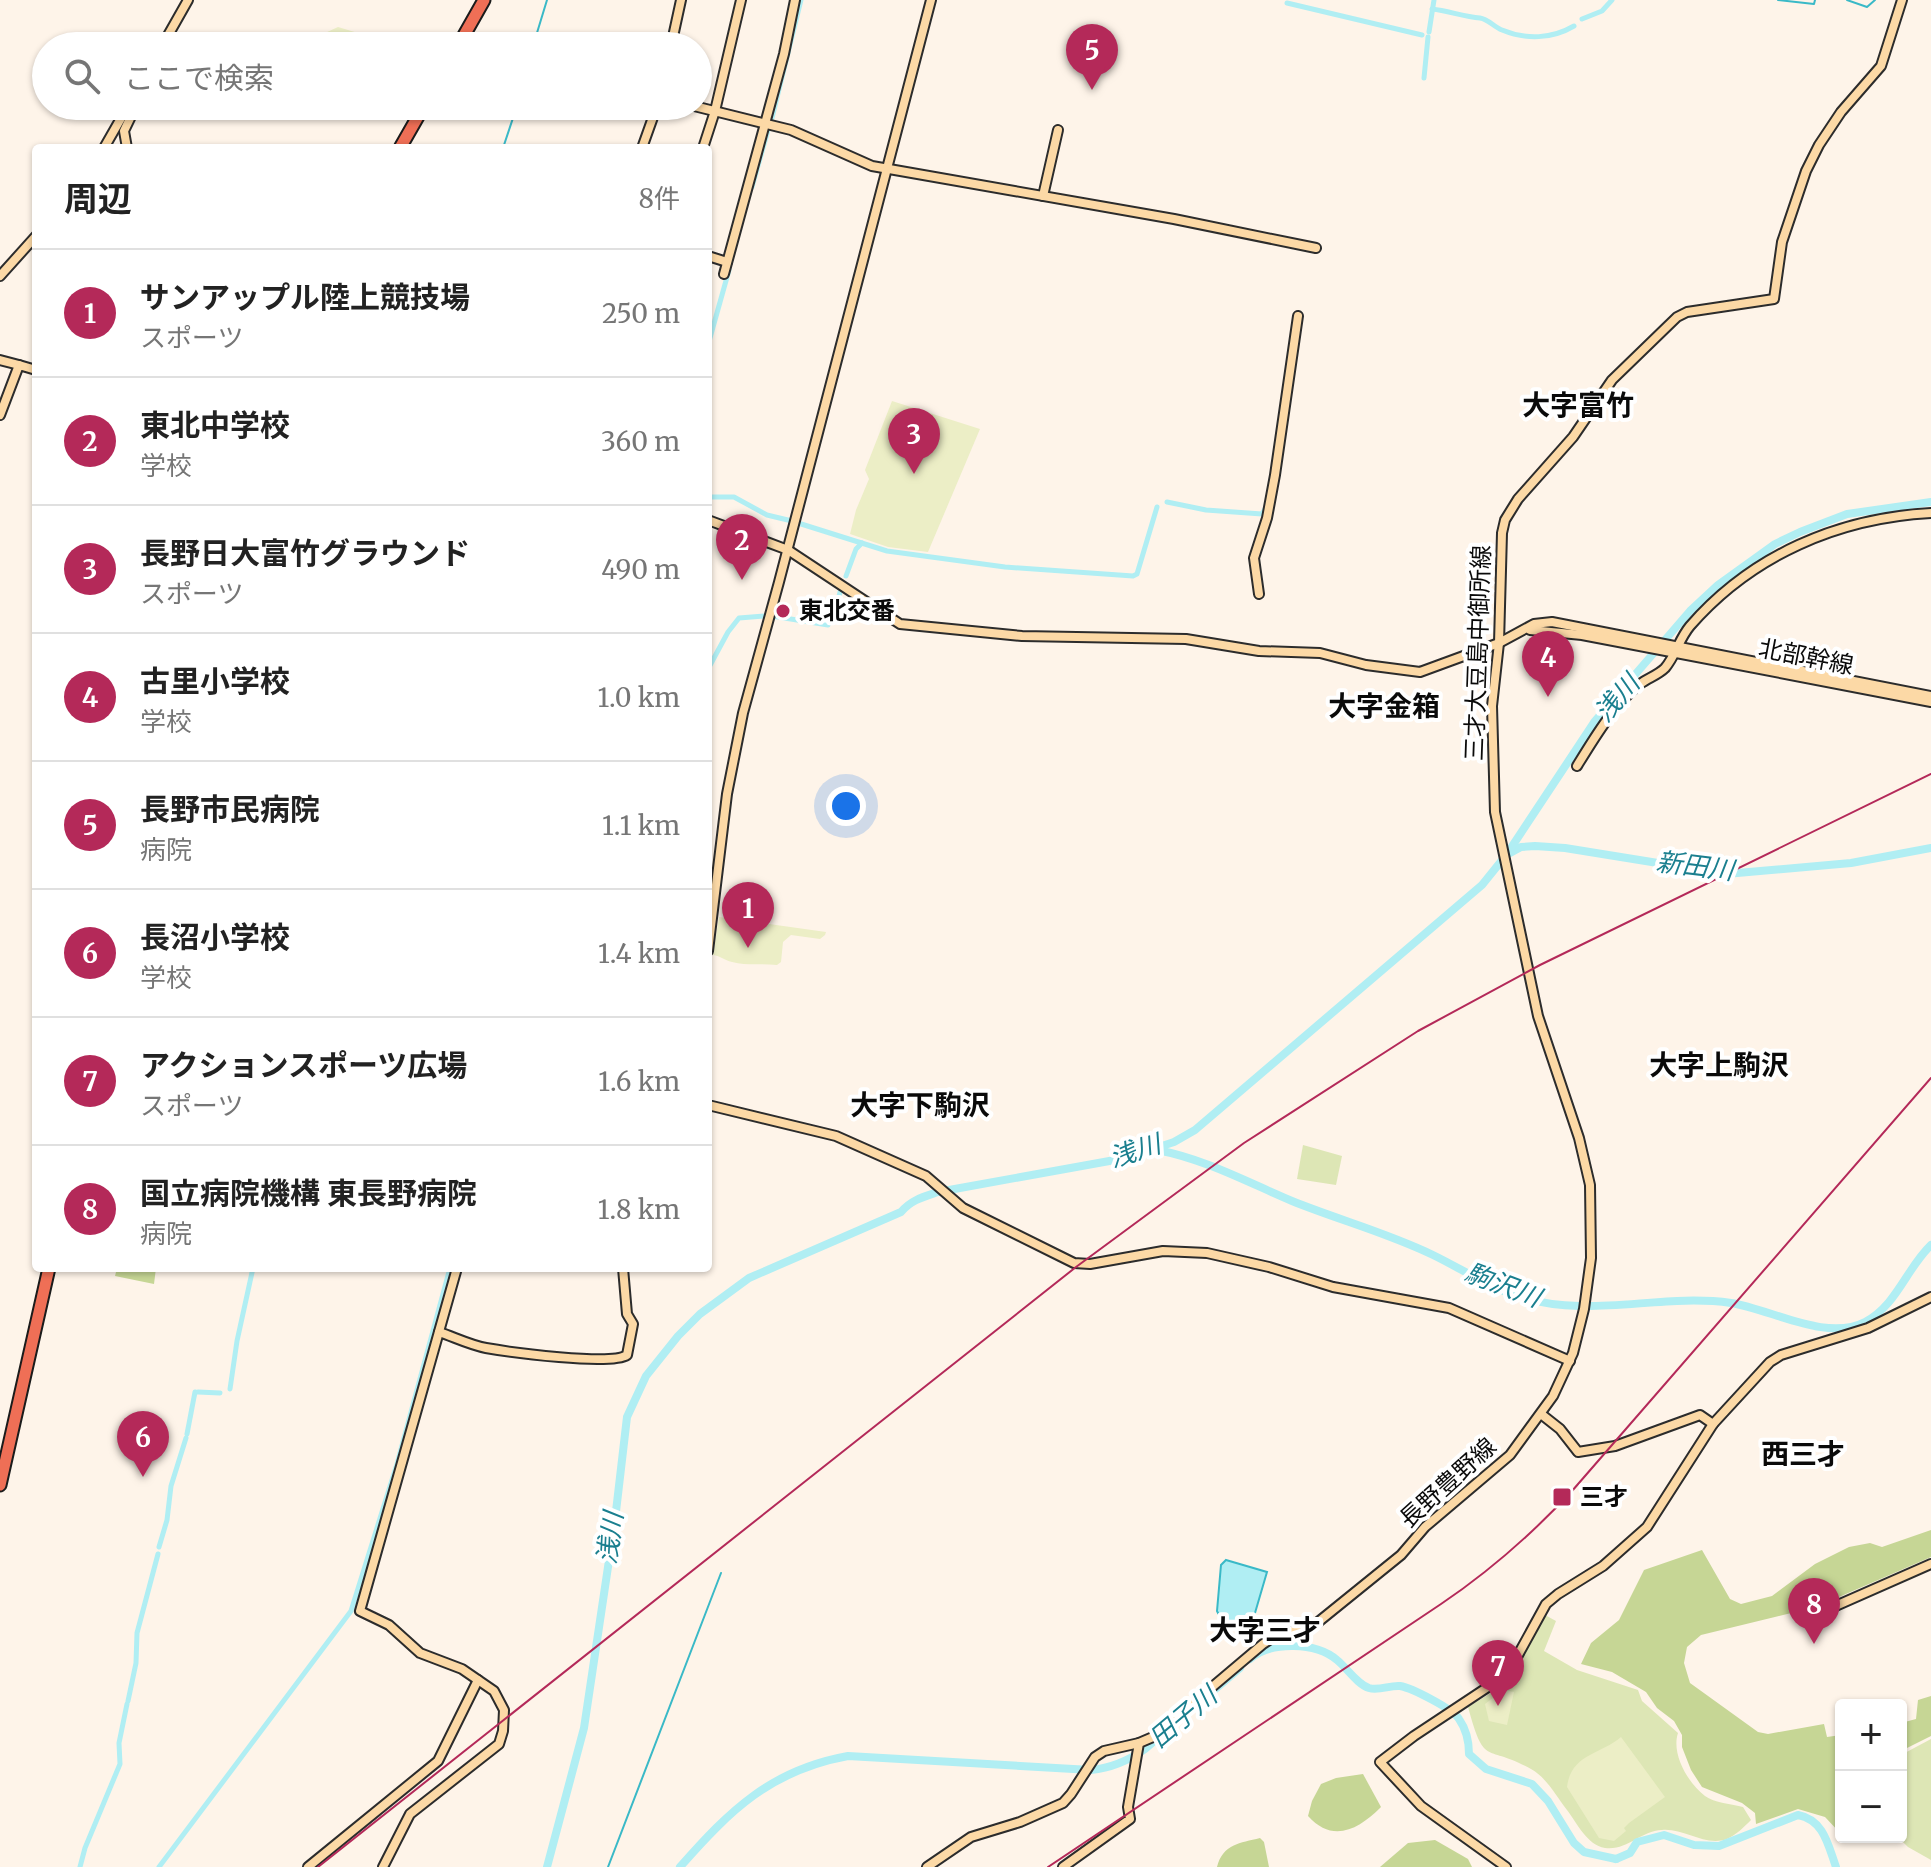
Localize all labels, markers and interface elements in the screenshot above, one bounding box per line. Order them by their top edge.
pin: 5 [1066,24,1118,90]
search box [32,32,712,120]
icon: search [60,54,104,98]
text: ここで検索 [124,59,274,97]
text: 周辺 [64,178,132,220]
text: 8件 [639,182,680,215]
text: サンアップル陸上競技場 [140,278,470,316]
text: 1 [84,297,96,330]
text: 250 m [602,297,680,330]
text: スポーツ [140,321,243,354]
district label: 大字富竹 [1522,387,1634,423]
text: 東北中学校 [140,406,290,444]
pin: 3 [888,408,940,474]
text: 2 [82,425,98,458]
text: 360 m [601,425,680,458]
text: 学校 [140,449,192,482]
pin: 2 [716,514,768,580]
text: 長野日大富竹グラウンド [140,534,470,572]
street label: 三才大豆島中御所線 [1458,545,1497,761]
text: 3 [83,553,97,586]
text: 490 m [601,553,680,586]
text: スポーツ [140,577,243,610]
place label: 東北交番 [799,595,895,626]
marker: 東北交番 [774,602,792,620]
pin: 4 [1522,631,1574,697]
street label: 北部幹線 [1756,632,1856,681]
text: 古里小学校 [140,662,290,700]
water label: 浅川 [1587,665,1648,728]
text: 4 [82,681,98,714]
text: 1.0 km [597,681,680,714]
district label: 大字金箱 [1328,688,1440,724]
text: 学校 [140,705,192,738]
your location [826,786,866,826]
text: 長野市民病院 [140,790,320,828]
text: 5 [82,809,98,842]
text: 1.1 km [602,809,680,842]
text: 病院 [140,833,192,866]
water label: 新田川 [1654,844,1739,887]
pin: 1 [722,882,774,948]
text: 長沼小学校 [140,918,290,956]
text: 6 [82,937,98,970]
text: 1.4 km [598,937,680,970]
text: 学校 [140,961,192,994]
text: アクションスポーツ広場 [140,1046,467,1084]
district label: 大字上駒沢 [1649,1047,1789,1083]
text: 7 [82,1065,98,1098]
text: 1.6 km [598,1065,680,1098]
district label: 大字下駒沢 [850,1087,990,1123]
text: スポーツ [140,1089,243,1122]
water label: 浅川 [1105,1126,1168,1174]
text: 国立病院機構 東長野病院 [140,1174,477,1212]
text: 8 [82,1193,98,1226]
text: 1.8 km [598,1193,680,1226]
text: 病院 [140,1217,192,1250]
water label: 駒沢川 [1461,1255,1548,1315]
pin: 6 [117,1411,169,1477]
street label: 長野豊野線 [1393,1431,1503,1534]
district label: 西三才 [1761,1436,1845,1472]
place label: 三才 [1580,1481,1628,1512]
marker: 三才 [1551,1486,1573,1508]
water label: 浅川 [590,1507,630,1566]
pin: 8 [1788,1578,1840,1644]
district label: 大字三才 [1209,1612,1321,1648]
pin: 7 [1472,1640,1524,1706]
water label: 田子川 [1142,1677,1225,1754]
map controls [1835,1699,1907,1843]
button: + [1835,1699,1907,1771]
button: − [1835,1771,1907,1843]

